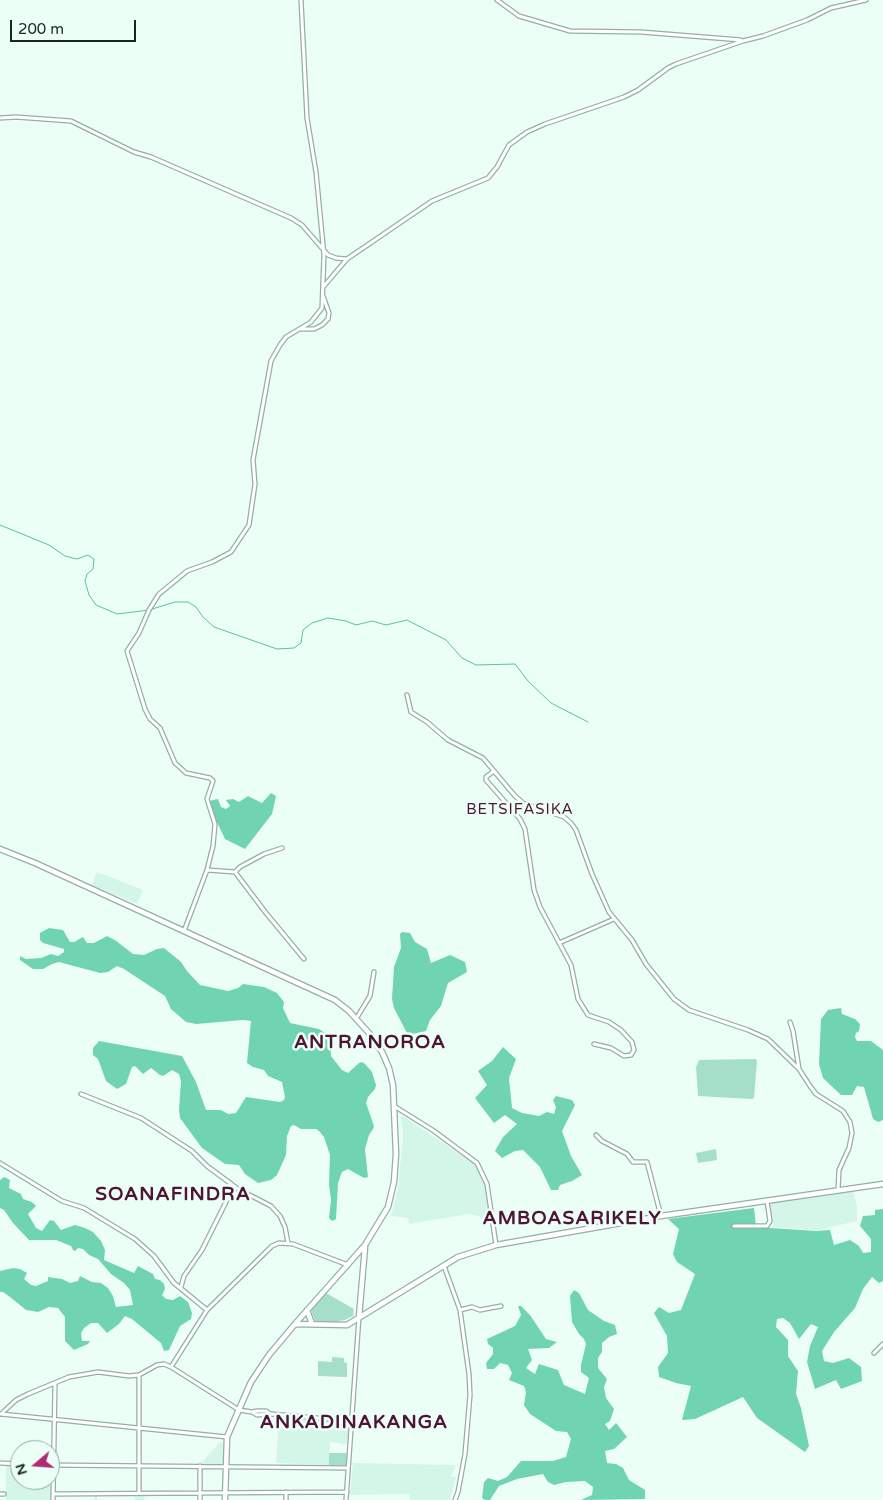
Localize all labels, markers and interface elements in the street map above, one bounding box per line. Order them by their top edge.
scale bar [12,10,139,42]
text: 200 m [18,20,64,38]
district label: BETSIFASIKA [465,801,575,819]
district label: ANTRANOROA [293,1032,447,1054]
district label: SOANAFINDRA [94,1184,252,1206]
district label: AMBOASARIKELY [481,1208,663,1230]
district label: ANKADINAKANGA [258,1412,450,1434]
north arrow [10,1440,60,1490]
text: N [11,1462,31,1477]

